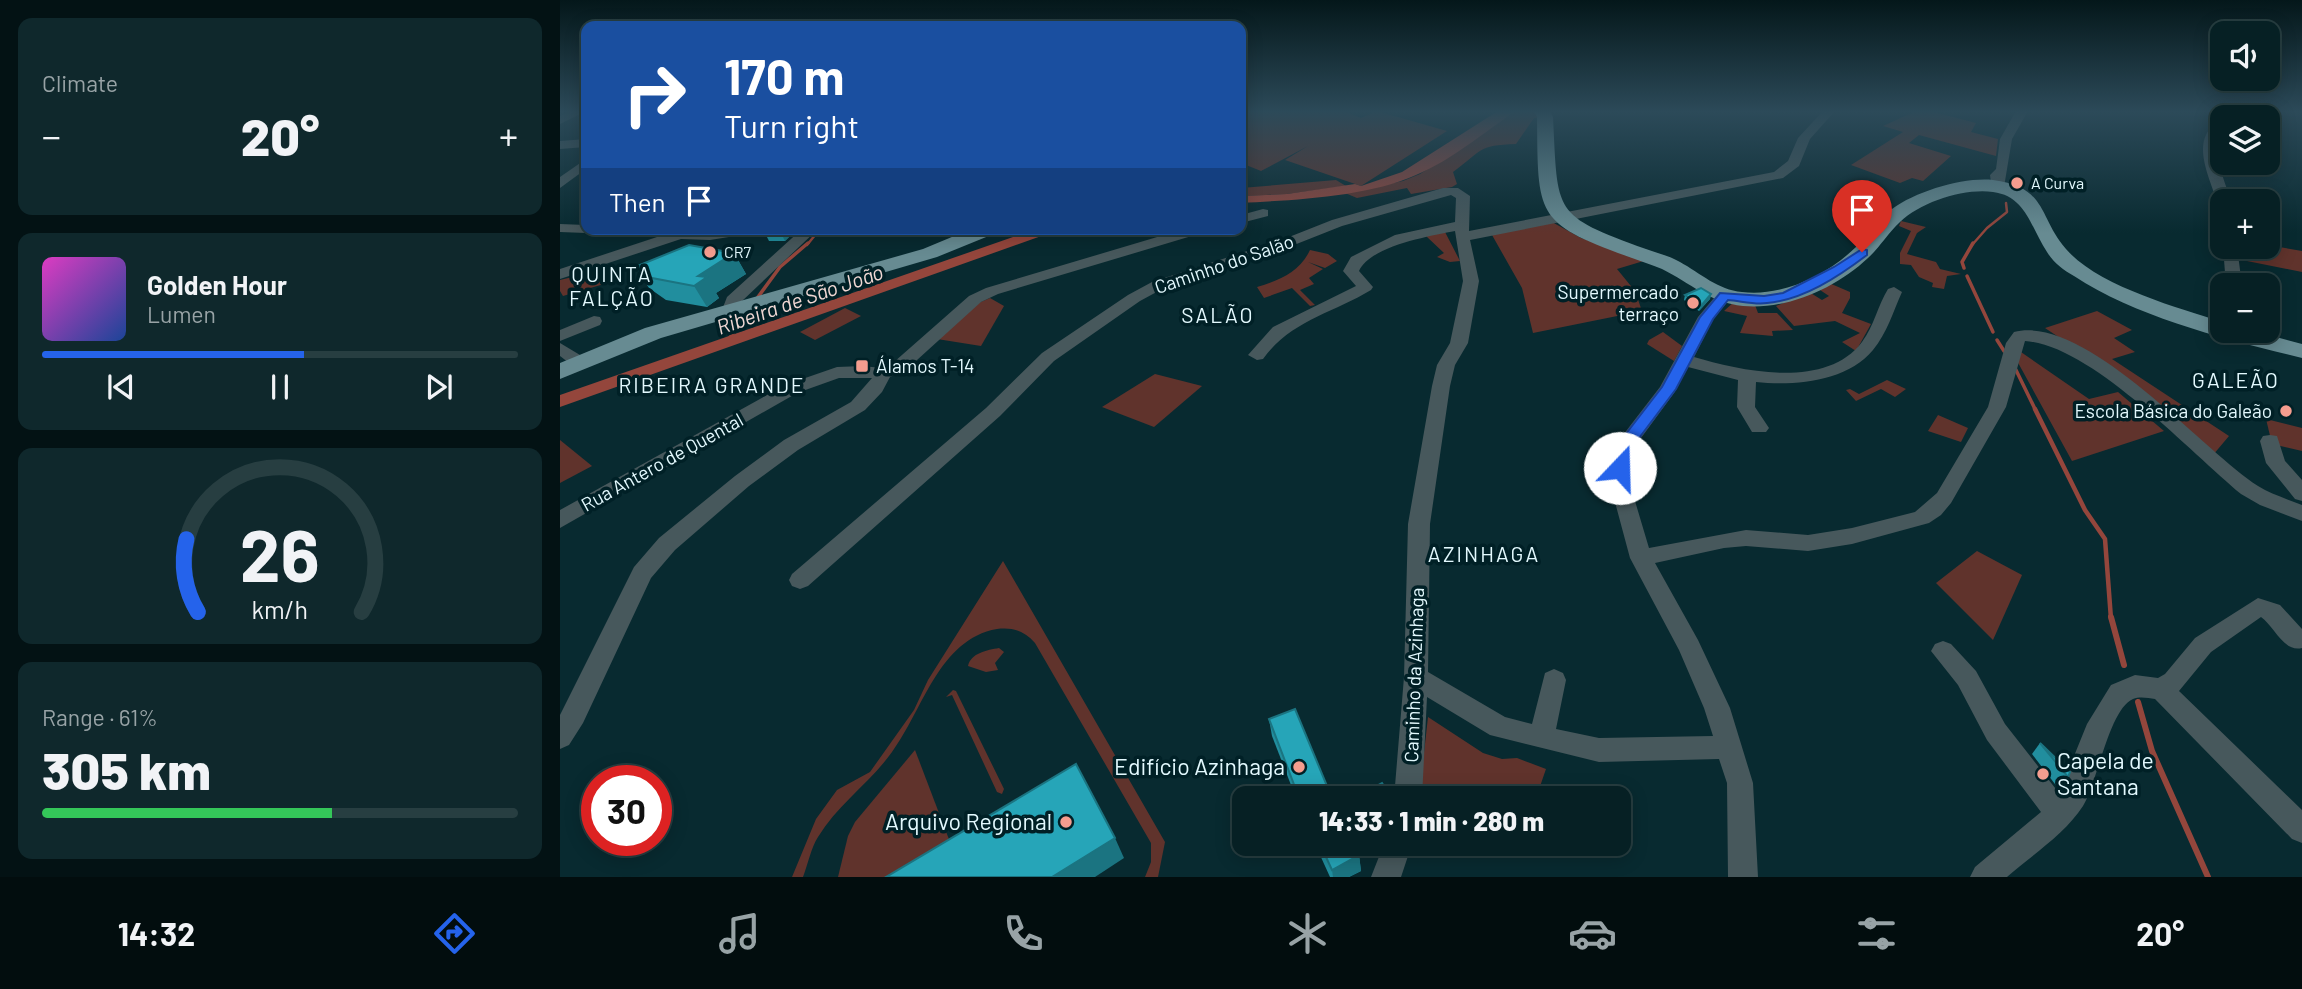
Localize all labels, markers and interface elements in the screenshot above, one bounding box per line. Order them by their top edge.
map controls [2210,21,2280,343]
button: sound [2210,21,2280,91]
text: 170 m [724,46,844,105]
icon: right [609,49,700,140]
text: Climate [42,69,118,97]
text: 20° [241,104,319,166]
button: layers [2210,105,2280,175]
text: Turn right [724,106,859,144]
text: − [42,112,61,158]
text: + [499,112,518,158]
place label: A Curva [2031,173,2084,192]
marker: A Curva [2009,175,2025,191]
pin [1832,180,1892,252]
icon: arrive [680,182,718,220]
text: Then [609,186,666,217]
button: + [2210,189,2280,259]
icon: arrive [1843,191,1881,229]
street label: Caminho do Salão [1151,229,1296,298]
place label: CR7 [724,242,752,261]
marker: CR7 [702,244,718,260]
water label: Ribeira de São João [713,258,886,339]
district label: QUINTA FALÇÃO [569,261,655,310]
text: Golden Hour [147,269,287,300]
button: − [2210,273,2280,343]
place label: Supermercado terraço [1557,280,1679,325]
marker: Supermercado terraço [1685,295,1701,311]
text: Lumen [147,300,216,328]
district label: SALÃO [1181,302,1255,327]
place label: Álamos T-14 [876,354,975,377]
marker: Álamos T-14 [854,358,870,374]
district label: GALEÃO [2192,367,2280,392]
icon: previous [102,368,140,406]
icon: pause [261,368,299,406]
icon: next [420,368,458,406]
district label: RIBEIRA GRANDE [618,372,806,397]
place label: Escola Básica do Galeão [2074,399,2272,422]
marker: Escola Básica do Galeão [2278,403,2294,419]
street label: Rua Antero de Quental [577,407,747,516]
position arrow [1583,431,1657,505]
text: 26 [240,509,320,597]
district label: AZINHAGA [1428,541,1540,566]
street label: Caminho da Azinhaga [1399,587,1428,763]
text: km/h [252,594,308,624]
text: Range · 61% [42,703,158,731]
text: 305 km [42,738,211,800]
place label: Capela de Santana [2057,746,2154,800]
place label: Edifício Azinhaga [1114,752,1285,780]
marker: Edifício Azinhaga [1291,759,1307,775]
speed limit sign: 30 [581,765,672,856]
marker: Capela de Santana [2035,766,2051,782]
text: 14:33 · 1 min · 280 m [1319,805,1544,836]
place label: Arquivo Regional [885,807,1052,835]
marker: Arquivo Regional [1058,814,1074,830]
icon: directions [430,909,479,958]
icon: music [715,909,764,958]
icon: phone [999,909,1048,958]
icon: climate [1283,909,1332,958]
icon: car [1568,909,1617,958]
icon: filters [1852,909,1901,958]
text: 14:32 [118,914,195,952]
text: 20° [2136,914,2184,952]

